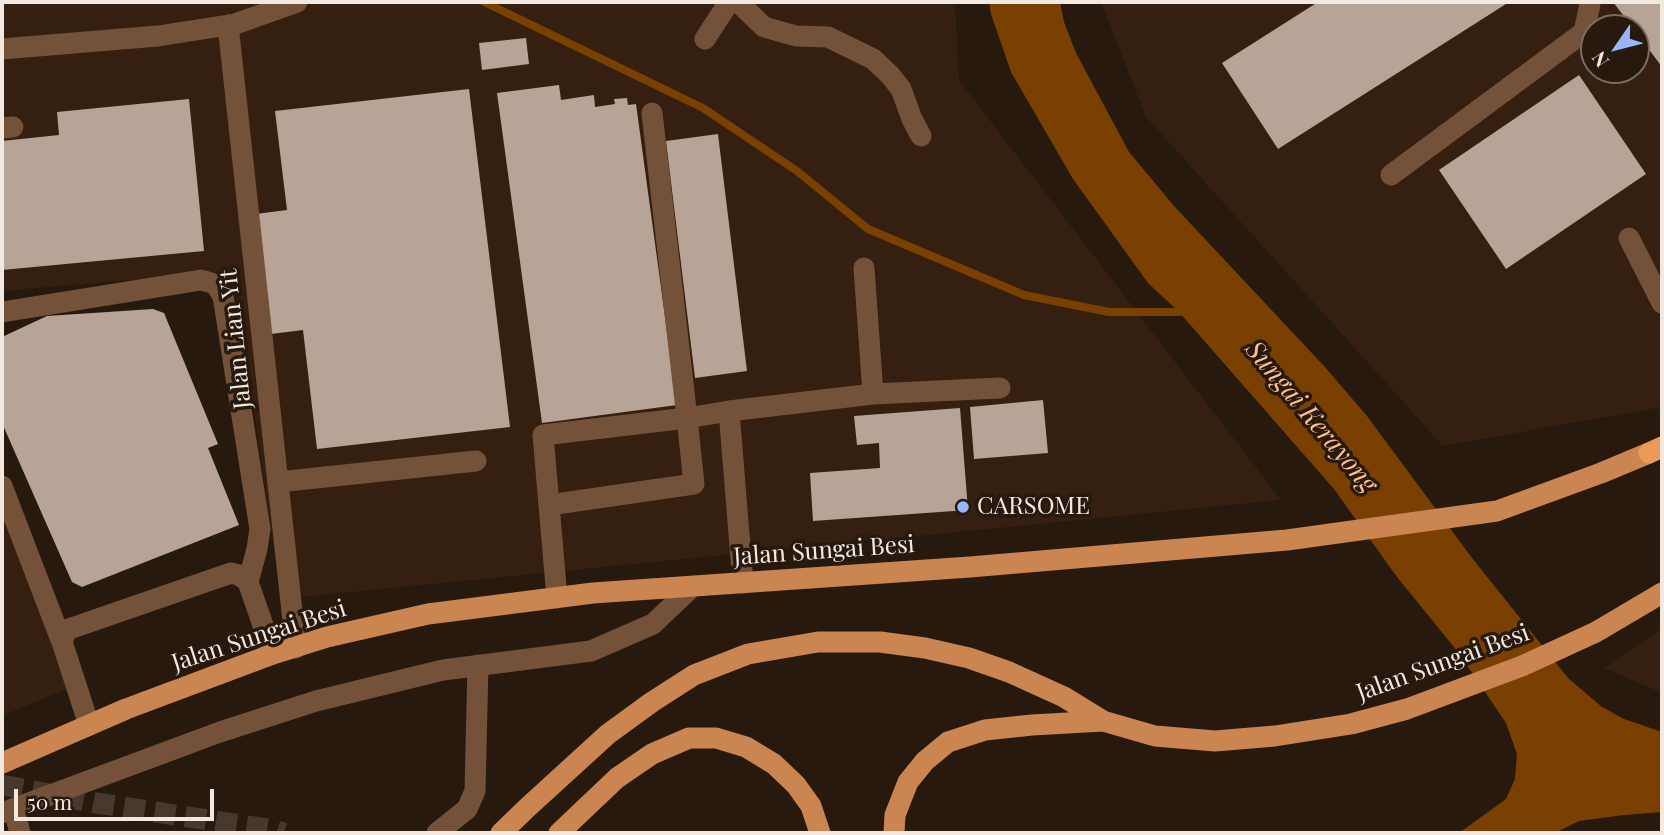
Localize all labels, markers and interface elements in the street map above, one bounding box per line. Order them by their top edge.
north arrow [1580,14,1650,84]
text: N [1585,47,1614,73]
street label: Jalan Lian Yit [214,268,258,410]
water label: Sungai Kerayong [1239,335,1383,499]
place label: CARSOME [977,493,1090,521]
marker: CARSOME [955,499,971,515]
street label: Jalan Sungai Besi [732,530,916,572]
street label: Jalan Sungai Besi [168,594,350,678]
street label: Jalan Sungai Besi [1353,618,1533,708]
scale bar [18,776,217,820]
text: 50 m [27,787,72,815]

